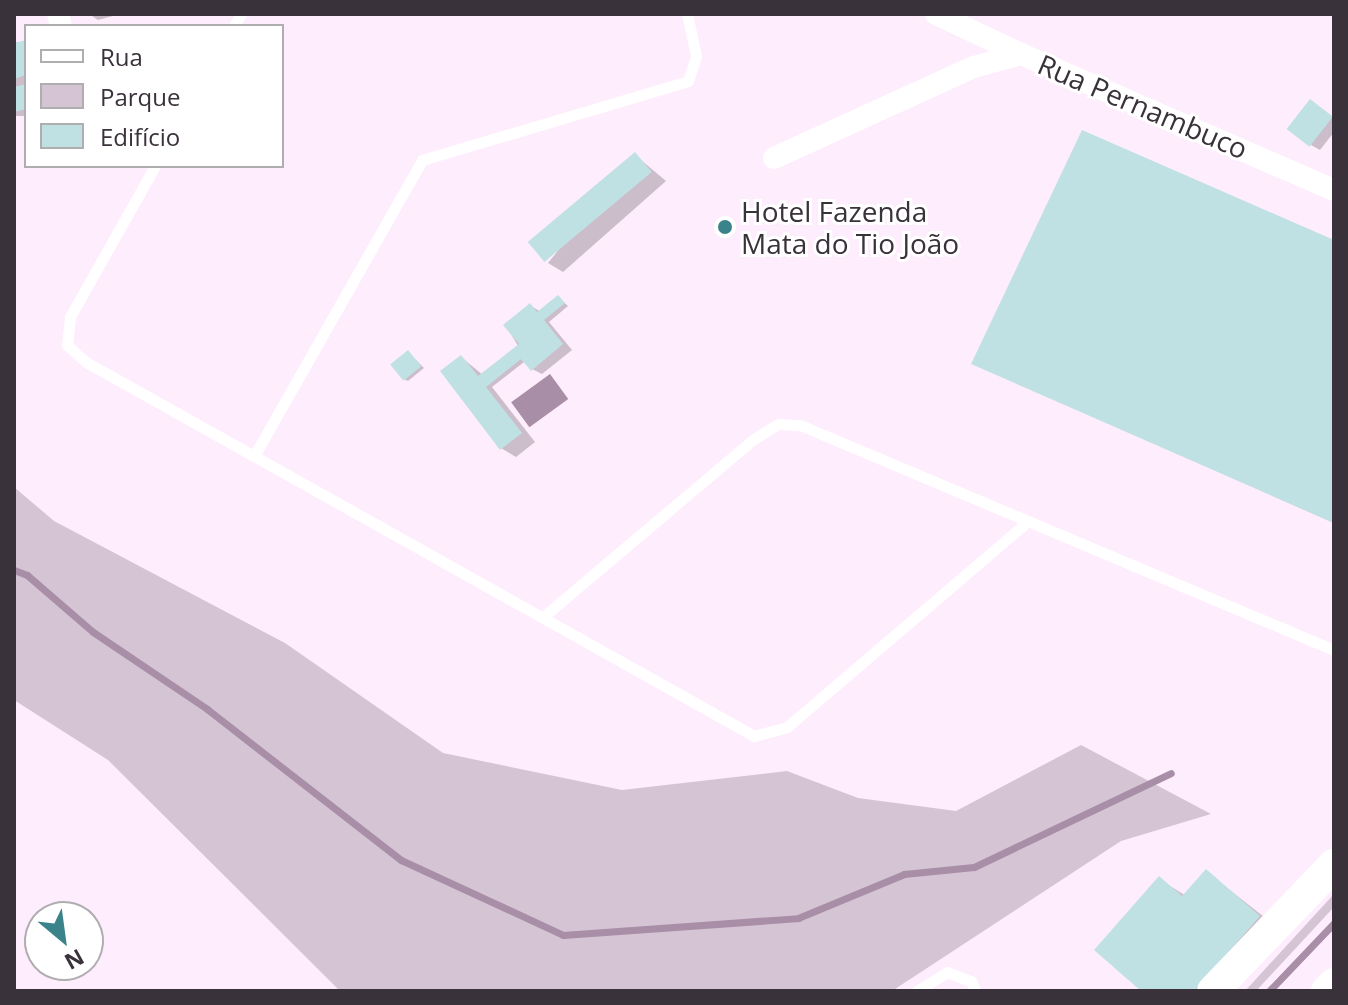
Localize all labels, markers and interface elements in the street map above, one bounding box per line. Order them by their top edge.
legend [24,24,284,168]
text: Rua [100,40,143,73]
street label: Rua Pernambuco [1033,47,1253,165]
text: Parque [100,80,180,113]
text: Edifício [100,120,180,153]
place label: Hotel Fazenda Mata do Tio João [741,194,959,260]
marker: Hotel Fazenda Mata do Tio João [716,218,734,236]
north arrow [24,901,104,981]
text: N [60,943,90,978]

